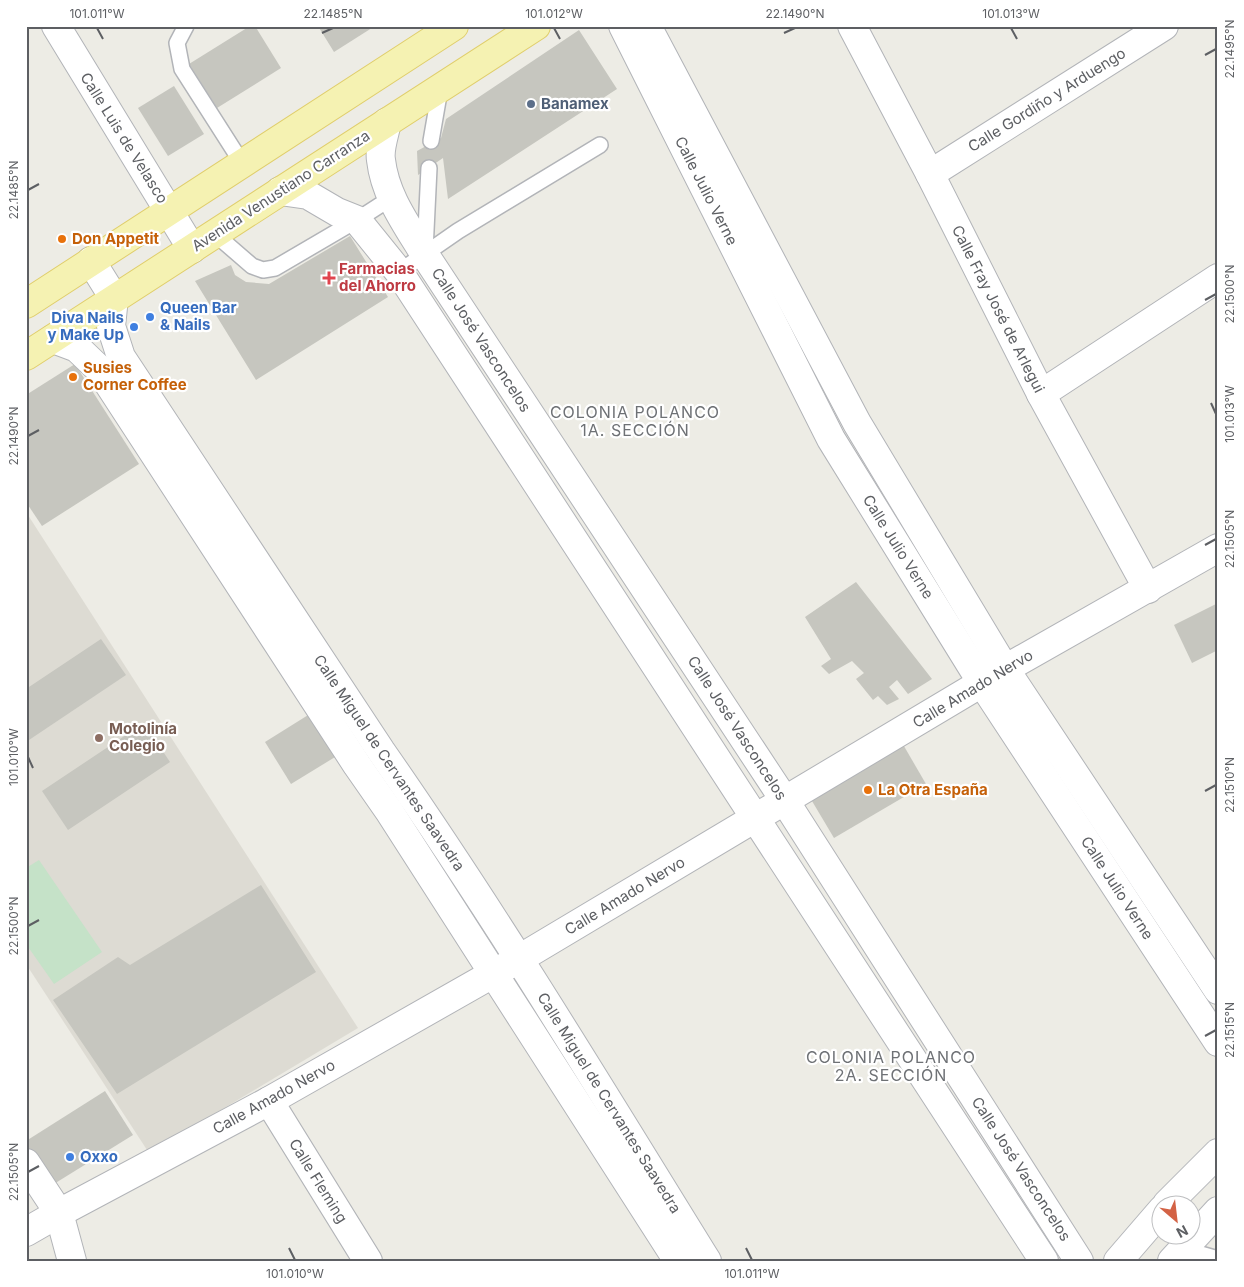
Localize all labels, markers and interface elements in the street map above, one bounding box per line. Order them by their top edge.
text: 101.011°W [69,6,125,21]
text: 22.1485°N [304,6,362,21]
text: 101.012°W [525,6,583,21]
text: 22.1490°N [765,6,825,21]
text: 101.013°W [982,6,1040,21]
text: 22.1495°N [1222,20,1237,78]
street label: Calle Gordiño y Arduengo [964,43,1129,156]
street label: Calle Luis de Velasco [76,69,172,207]
place label: Banamex [541,94,609,113]
marker: Banamex [525,98,537,110]
street label: Avenida Venustiano Carranza [188,126,373,255]
street label: Calle Julio Verne [671,133,742,248]
text: 22.1485°N [6,161,21,219]
street label: Calle Fray José de Arlegui [948,222,1049,396]
place label: Don Appetit [72,229,160,248]
marker: Don Appetit [56,233,68,245]
place label: Farmacias del Ahorro [339,259,416,295]
street label: Calle José Vasconcelos [428,264,535,416]
text: 22.1500°N [1222,265,1237,323]
marker: Farmacias del Ahorro [323,272,335,284]
place label: Queen Bar & Nails [160,298,237,334]
place label: Diva Nails y Make Up [47,308,124,344]
marker: Queen Bar & Nails [144,311,156,323]
marker: Diva Nails y Make Up [128,321,140,333]
place label: Susies Corner Coffee [83,358,187,394]
marker: Susies Corner Coffee [67,371,79,383]
text: 101.013°W [1222,385,1237,443]
district label: COLONIA POLANCO 1A. SECCIÓN [550,402,720,440]
text: 22.1490°N [6,406,21,466]
street label: Calle Julio Verne [859,491,938,602]
text: 22.1505°N [1222,510,1237,568]
street label: Calle Amado Nervo [909,645,1036,732]
street label: Calle Miguel de Cervantes Saavedra [310,651,469,875]
street label: Calle José Vasconcelos [684,652,791,804]
place label: Motolinía Colegio [109,719,177,755]
text: 101.010°W [6,728,21,786]
marker: Motolinía Colegio [93,732,105,744]
text: 22.1510°N [1222,757,1237,813]
place label: La Otra España [878,780,988,799]
marker: La Otra España [862,784,874,796]
street label: Calle Julio Verne [1077,833,1158,943]
street label: Calle Amado Nervo [561,852,688,939]
text: 22.1500°N [6,897,21,955]
street label: Calle Miguel de Cervantes Saavedra [533,989,686,1217]
text: 22.1515°N [1222,1002,1237,1058]
district label: COLONIA POLANCO 2A. SECCIÓN [806,1047,976,1085]
street label: Calle Amado Nervo [209,1055,338,1138]
street label: Calle José Vasconcelos [968,1093,1075,1245]
street label: Calle Fleming [285,1135,352,1226]
text: 22.1505°N [6,1143,21,1201]
place label: Oxxo [80,1147,118,1166]
marker: Oxxo [64,1151,76,1163]
north arrow [1152,1194,1202,1244]
text: N [1174,1222,1191,1242]
text: 101.010°W [266,1266,324,1281]
text: 101.011°W [724,1266,780,1281]

